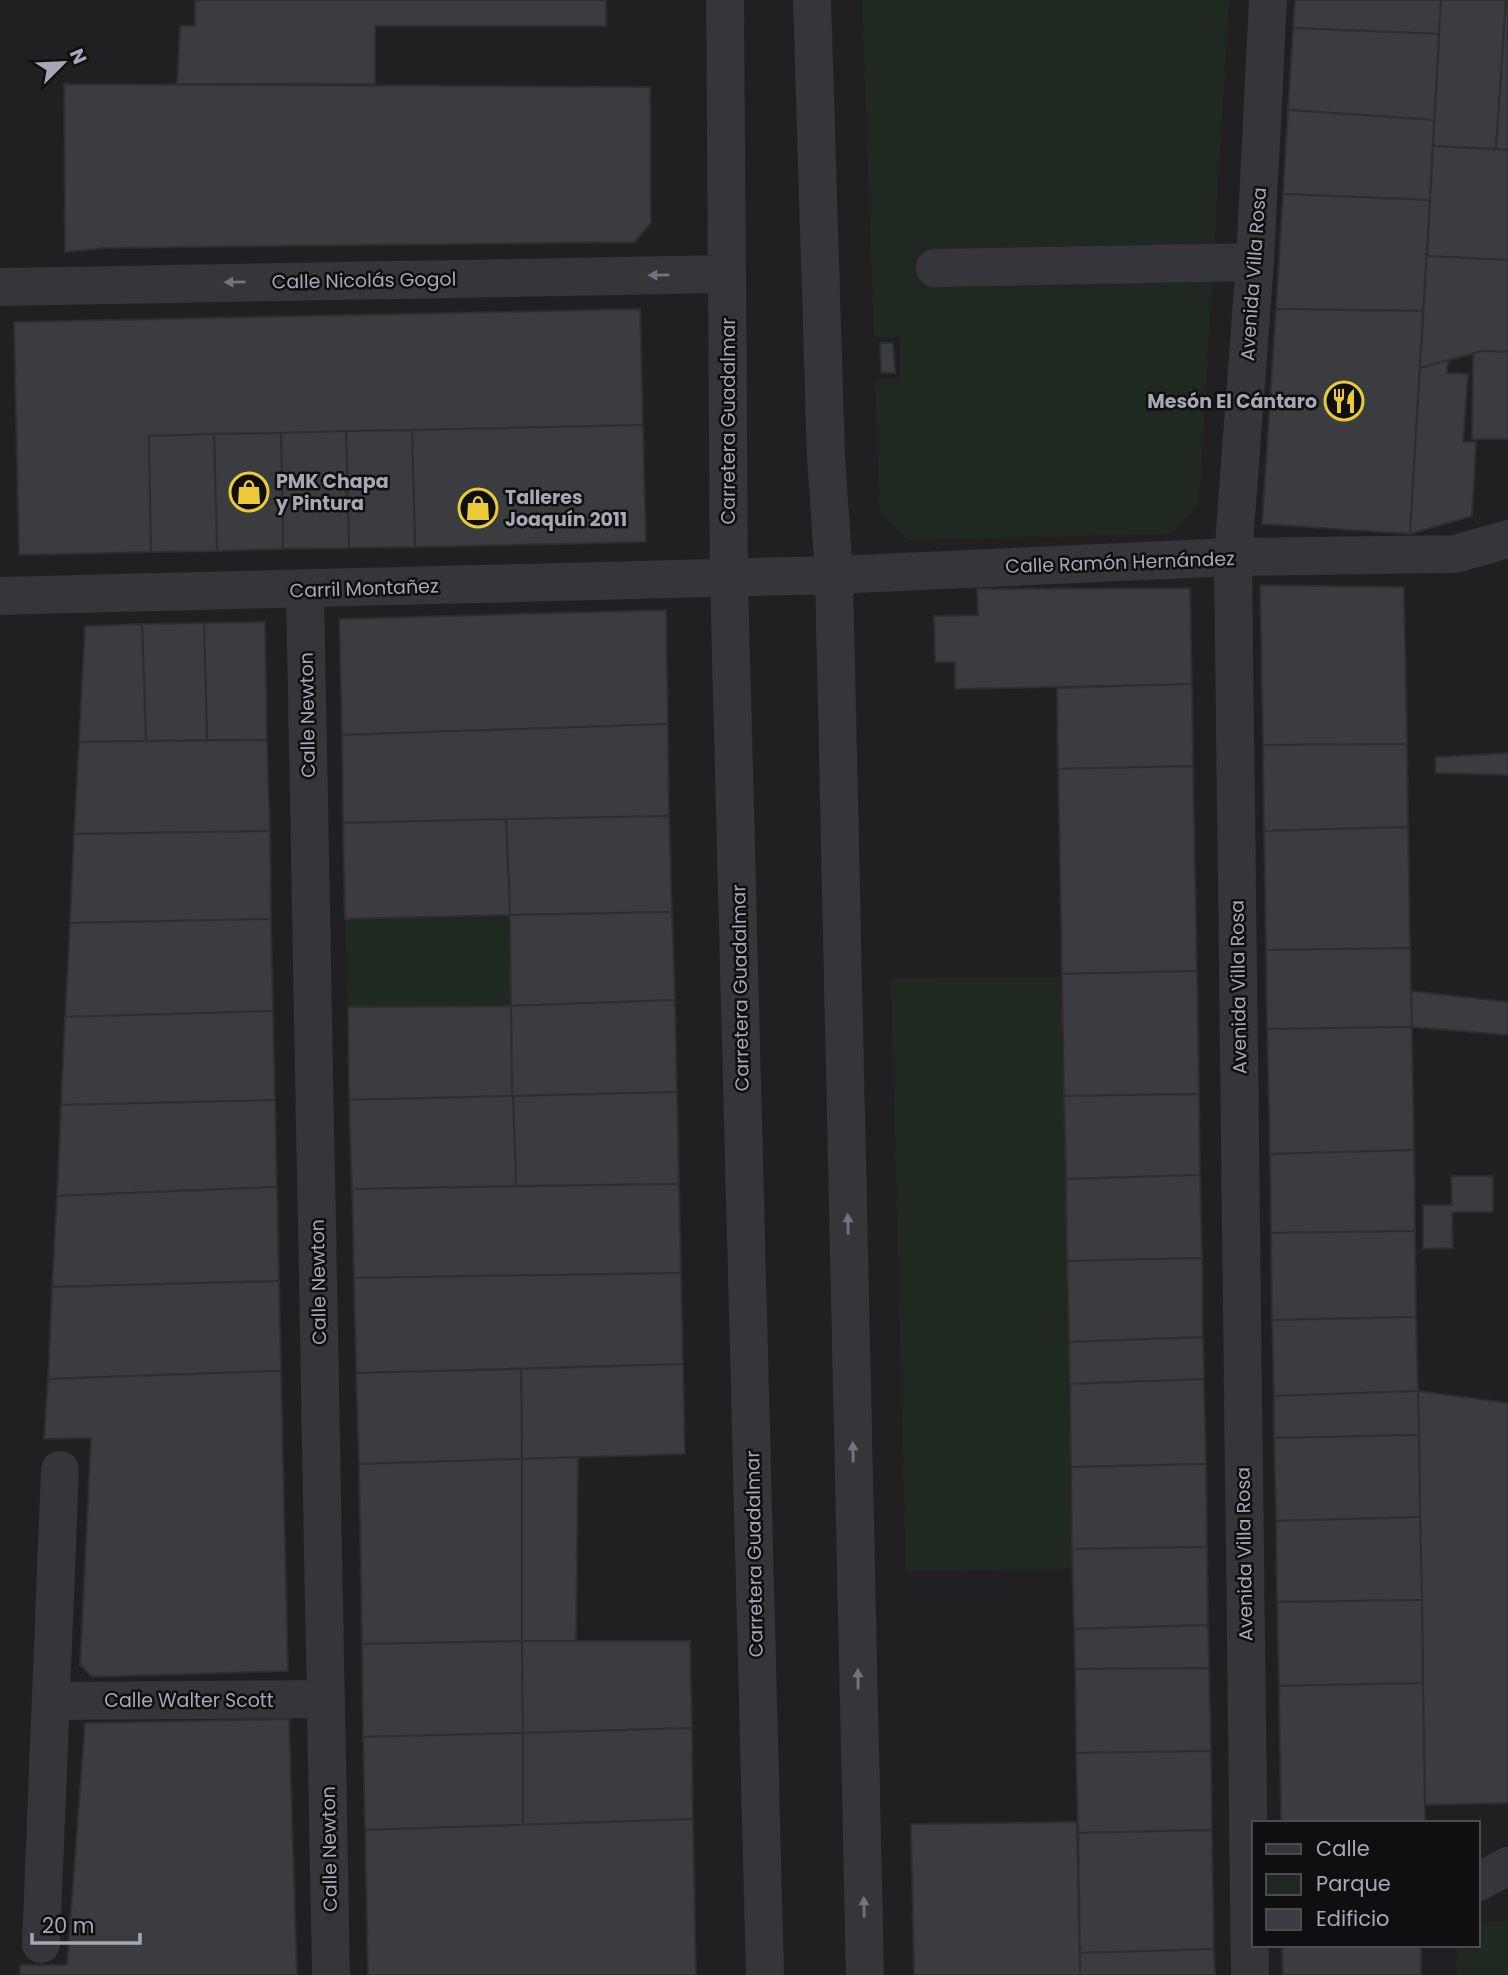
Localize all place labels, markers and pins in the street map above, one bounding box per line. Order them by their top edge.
restaurant icon: Mesón El Cántaro [1323,380,1365,422]
place label: Mesón El Cántaro [1147,388,1317,415]
place label: PMK Chapa y Pintura [275,468,389,517]
shop icon: PMK Chapa y Pintura [228,471,270,513]
place label: Talleres Joaquín 2011 [505,484,627,533]
shop icon: Talleres Joaquín 2011 [457,487,499,529]

